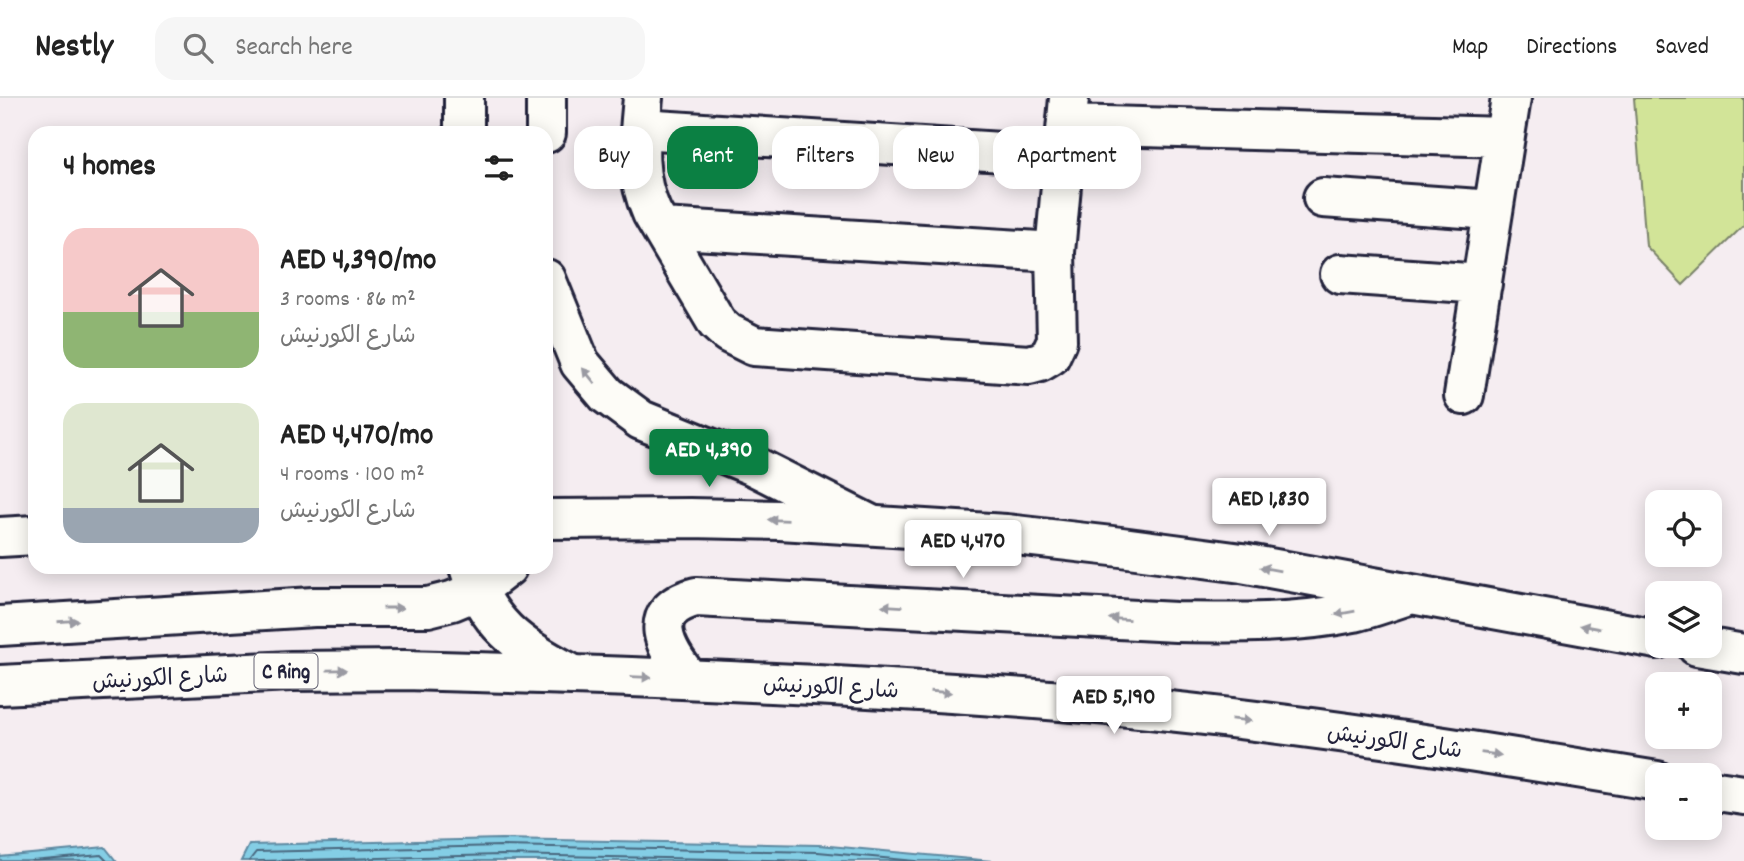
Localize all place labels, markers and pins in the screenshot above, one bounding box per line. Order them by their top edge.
pin: AED 4,390 [629,430,789,489]
pin: AED 1,830 [1189,478,1349,538]
pin: AED 4,470 [883,520,1043,580]
pin: AED 5,190 [1034,676,1194,736]

